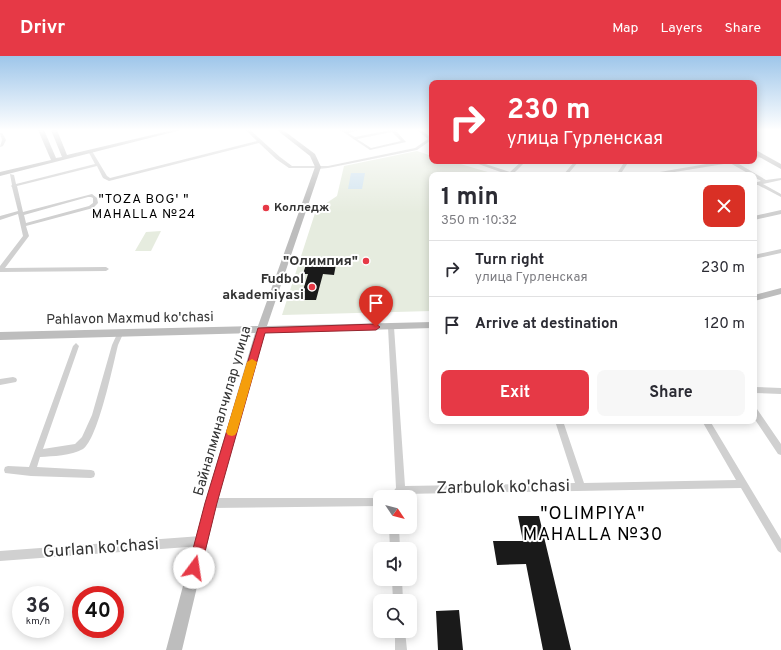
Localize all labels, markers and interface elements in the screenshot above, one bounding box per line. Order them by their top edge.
text: Drivr [20,16,65,40]
text: Map [612,20,638,37]
text: Layers [660,20,702,37]
text: Share [724,20,761,37]
text: 230 m [507,93,590,129]
icon: right [441,96,493,148]
text: улица Гурленская [507,128,663,151]
text: 1 min [441,183,499,213]
button: close [703,185,745,227]
district label: "TOZA BOG' " MAHALLA №24 [92,192,196,223]
place label: Колледж [274,200,329,216]
marker: Колледж [261,203,271,213]
text: 350 m · 10:32 [441,213,517,229]
text: Turn right [475,251,544,270]
place label: "Олимпия" [283,253,358,270]
marker: "Олимпия" [361,256,371,266]
icon: right [441,258,463,280]
text: 230 m [701,259,745,278]
text: улица Гурленская [475,270,588,286]
place label: Fudbol akademiyasi [222,271,304,304]
marker: Fudbol akademiyasi [307,282,317,292]
pin [359,286,393,327]
icon: arrive [365,292,387,314]
street label: Pahlavon Maxmud ko'chasi [46,309,214,329]
icon: arrive [441,314,463,336]
text: Arrive at destination [475,315,618,334]
text: 120 m [704,315,745,334]
street label: Байналминалчилар улица [191,324,255,498]
button: Exit [441,370,589,416]
button: Share [597,370,745,416]
street label: Zarbulok ko'chasi [436,476,570,500]
north arrow [373,490,417,534]
map controls [373,490,417,638]
district label: "OLIMPIYA" MAHALLA №30 [523,503,663,547]
street label: Gurlan ko'chasi [42,534,160,564]
button: sound [373,542,417,586]
position arrow [173,547,215,589]
speed limit sign: 40 [72,586,124,638]
text: 36 [26,594,50,620]
button: search [373,594,417,638]
text: km/h [26,615,50,628]

